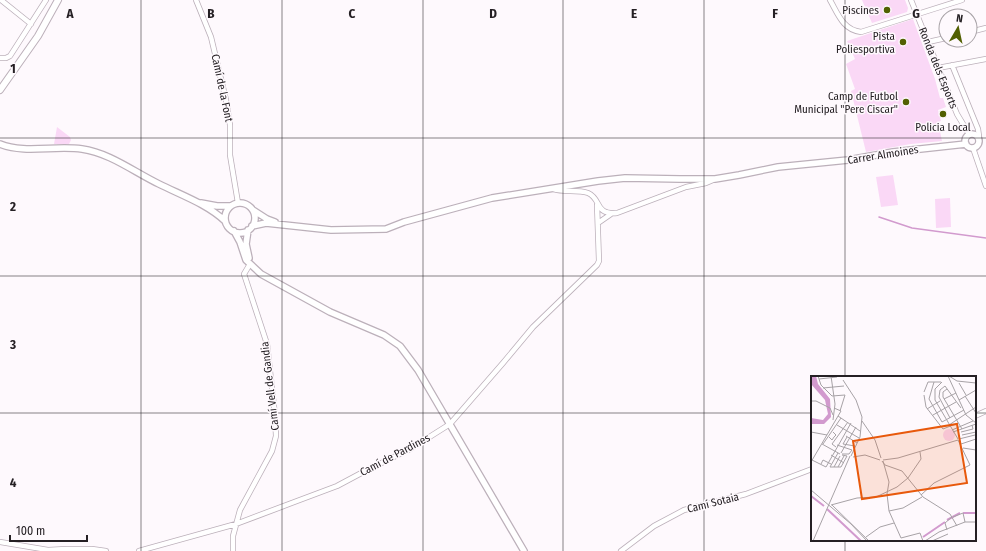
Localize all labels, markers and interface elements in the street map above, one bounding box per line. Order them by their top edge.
place label: Piscines [842,4,879,17]
marker: Piscines [882,5,892,15]
text: A [65,6,74,21]
text: B [207,6,215,21]
text: C [349,6,356,21]
text: D [489,6,497,21]
text: E [631,6,637,21]
text: F [772,6,778,21]
text: G [912,6,920,21]
north arrow [938,8,978,48]
text: N [955,12,964,26]
street label: Ronda dels Esports [916,26,960,111]
place label: Pista Poliesportiva [836,30,895,56]
marker: Pista Poliesportiva [898,37,908,47]
street label: Camí de la Font [208,53,236,124]
text: 1 [10,61,16,76]
place label: Camp de Futbol Municipal "Pere Ciscar" [794,90,898,116]
marker: Camp de Futbol Municipal "Pere Ciscar" [901,97,911,107]
marker: Policia Local [938,109,948,119]
place label: Policia Local [915,121,971,134]
street label: Carrer Almoines [847,143,920,167]
text: 2 [9,199,16,214]
text: 3 [9,337,16,352]
street label: Camí Vell de Gandia [258,341,282,431]
inset map [811,376,976,541]
street label: Camí de Pardines [358,431,432,479]
text: 4 [10,475,17,490]
street label: Camí Sotaia [686,490,740,516]
scale bar [10,517,87,543]
text: 100 m [16,524,45,538]

